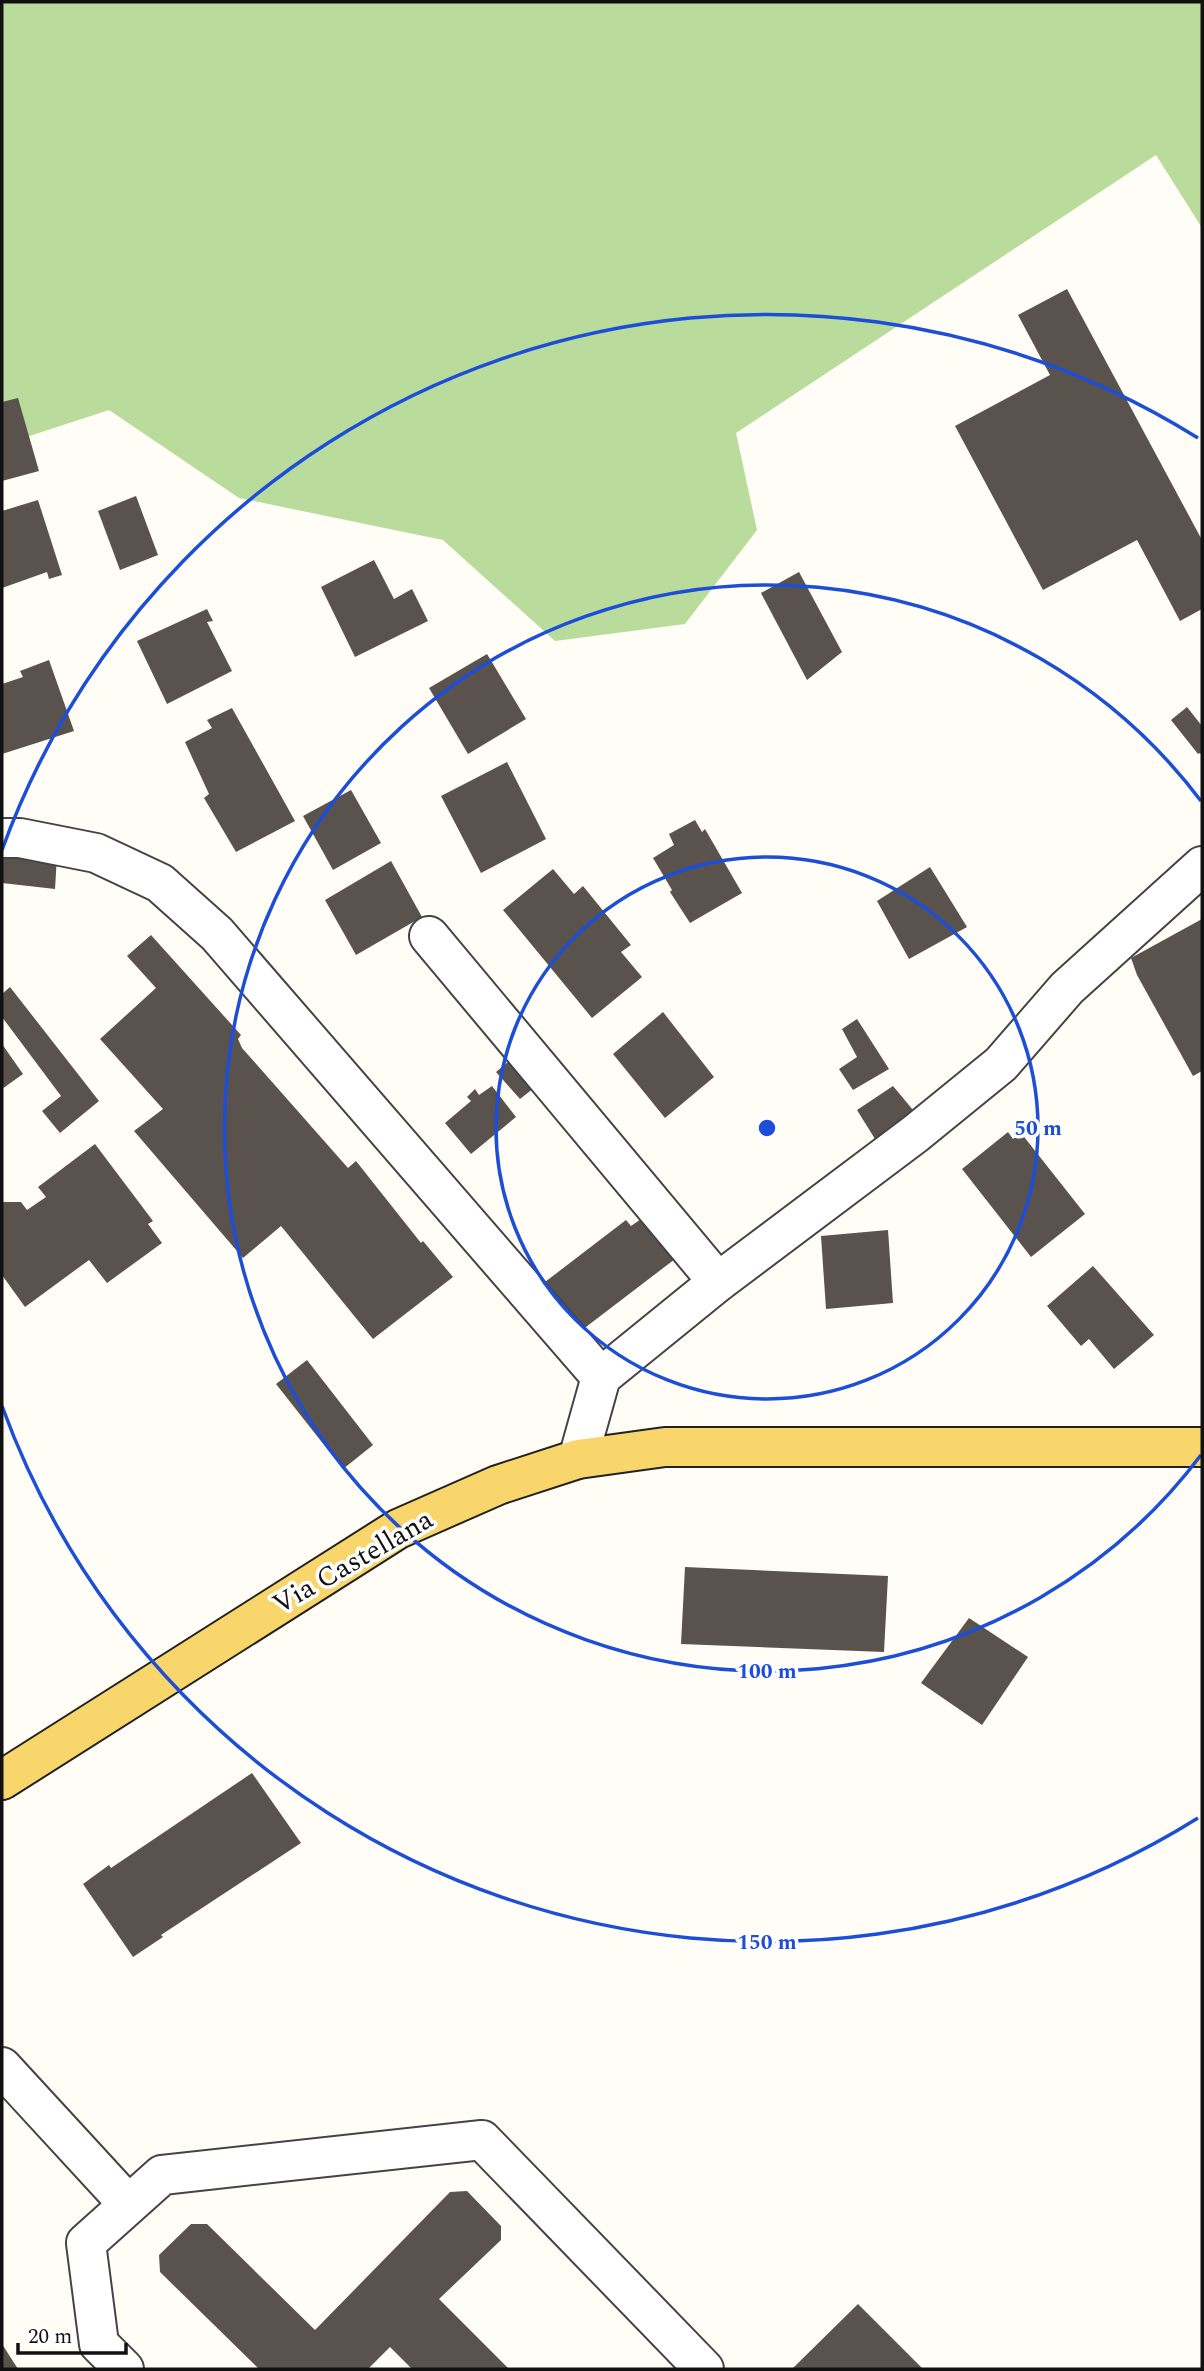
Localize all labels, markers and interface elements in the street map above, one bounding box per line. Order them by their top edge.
text: 50 m [1014,1113,1062,1145]
centre of rings [755,1116,779,1140]
street label: Via Castellana [265,1498,442,1625]
text: 100 m [737,1656,797,1688]
text: 150 m [737,1927,797,1959]
scale bar [18,2312,126,2356]
text: 20 m [28,2321,72,2353]

